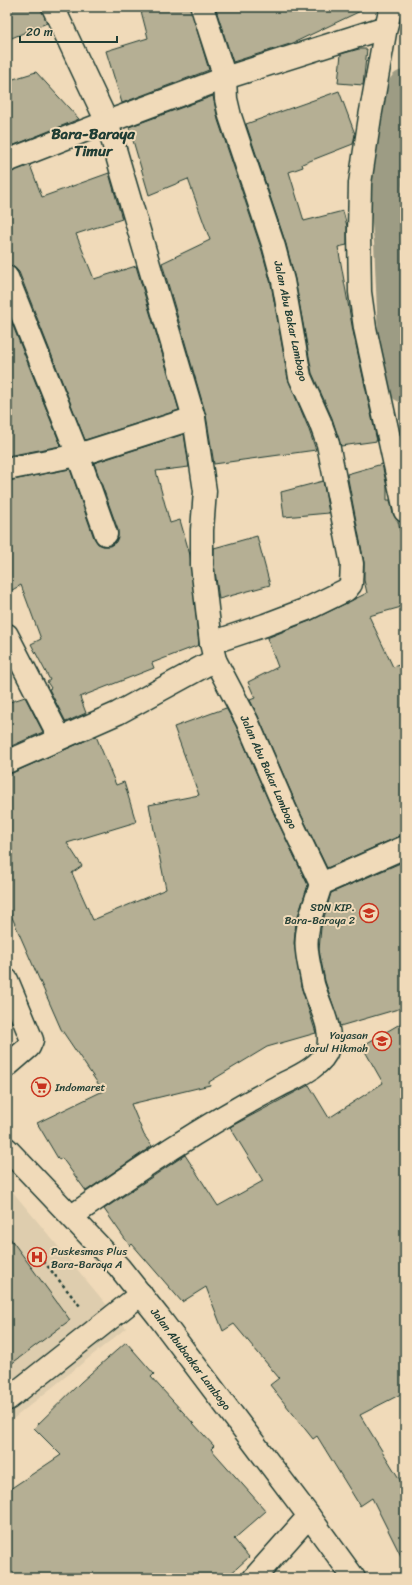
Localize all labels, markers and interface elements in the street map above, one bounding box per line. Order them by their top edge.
scale bar [20,18,117,44]
text: 20 m [26,21,53,43]
district label: Bara-Baraya Timur [51,121,135,164]
street label: Jalan Abu Bakar Lambogo [268,258,313,384]
street label: Jalan Abu Bakar Lambogo [234,711,302,833]
place label: SDN KIP. Bara-Baraya 2 [284,898,356,930]
school or university icon: SDN KIP. Bara-Baraya 2 [358,902,380,924]
place label: Yayasan darul Hikmah [304,1026,368,1058]
school or university icon: Yayasan darul Hikmah [371,1030,393,1052]
supermarket icon: Indomaret [30,1076,52,1098]
place label: Indomaret [54,1078,105,1097]
place label: Puskesmas Plus Bara-Baraya A [51,1242,128,1274]
hospital icon: Puskesmas Plus Bara-Baraya A [26,1246,48,1268]
street label: Jalan Abubaakar Lambogo [145,1303,236,1415]

